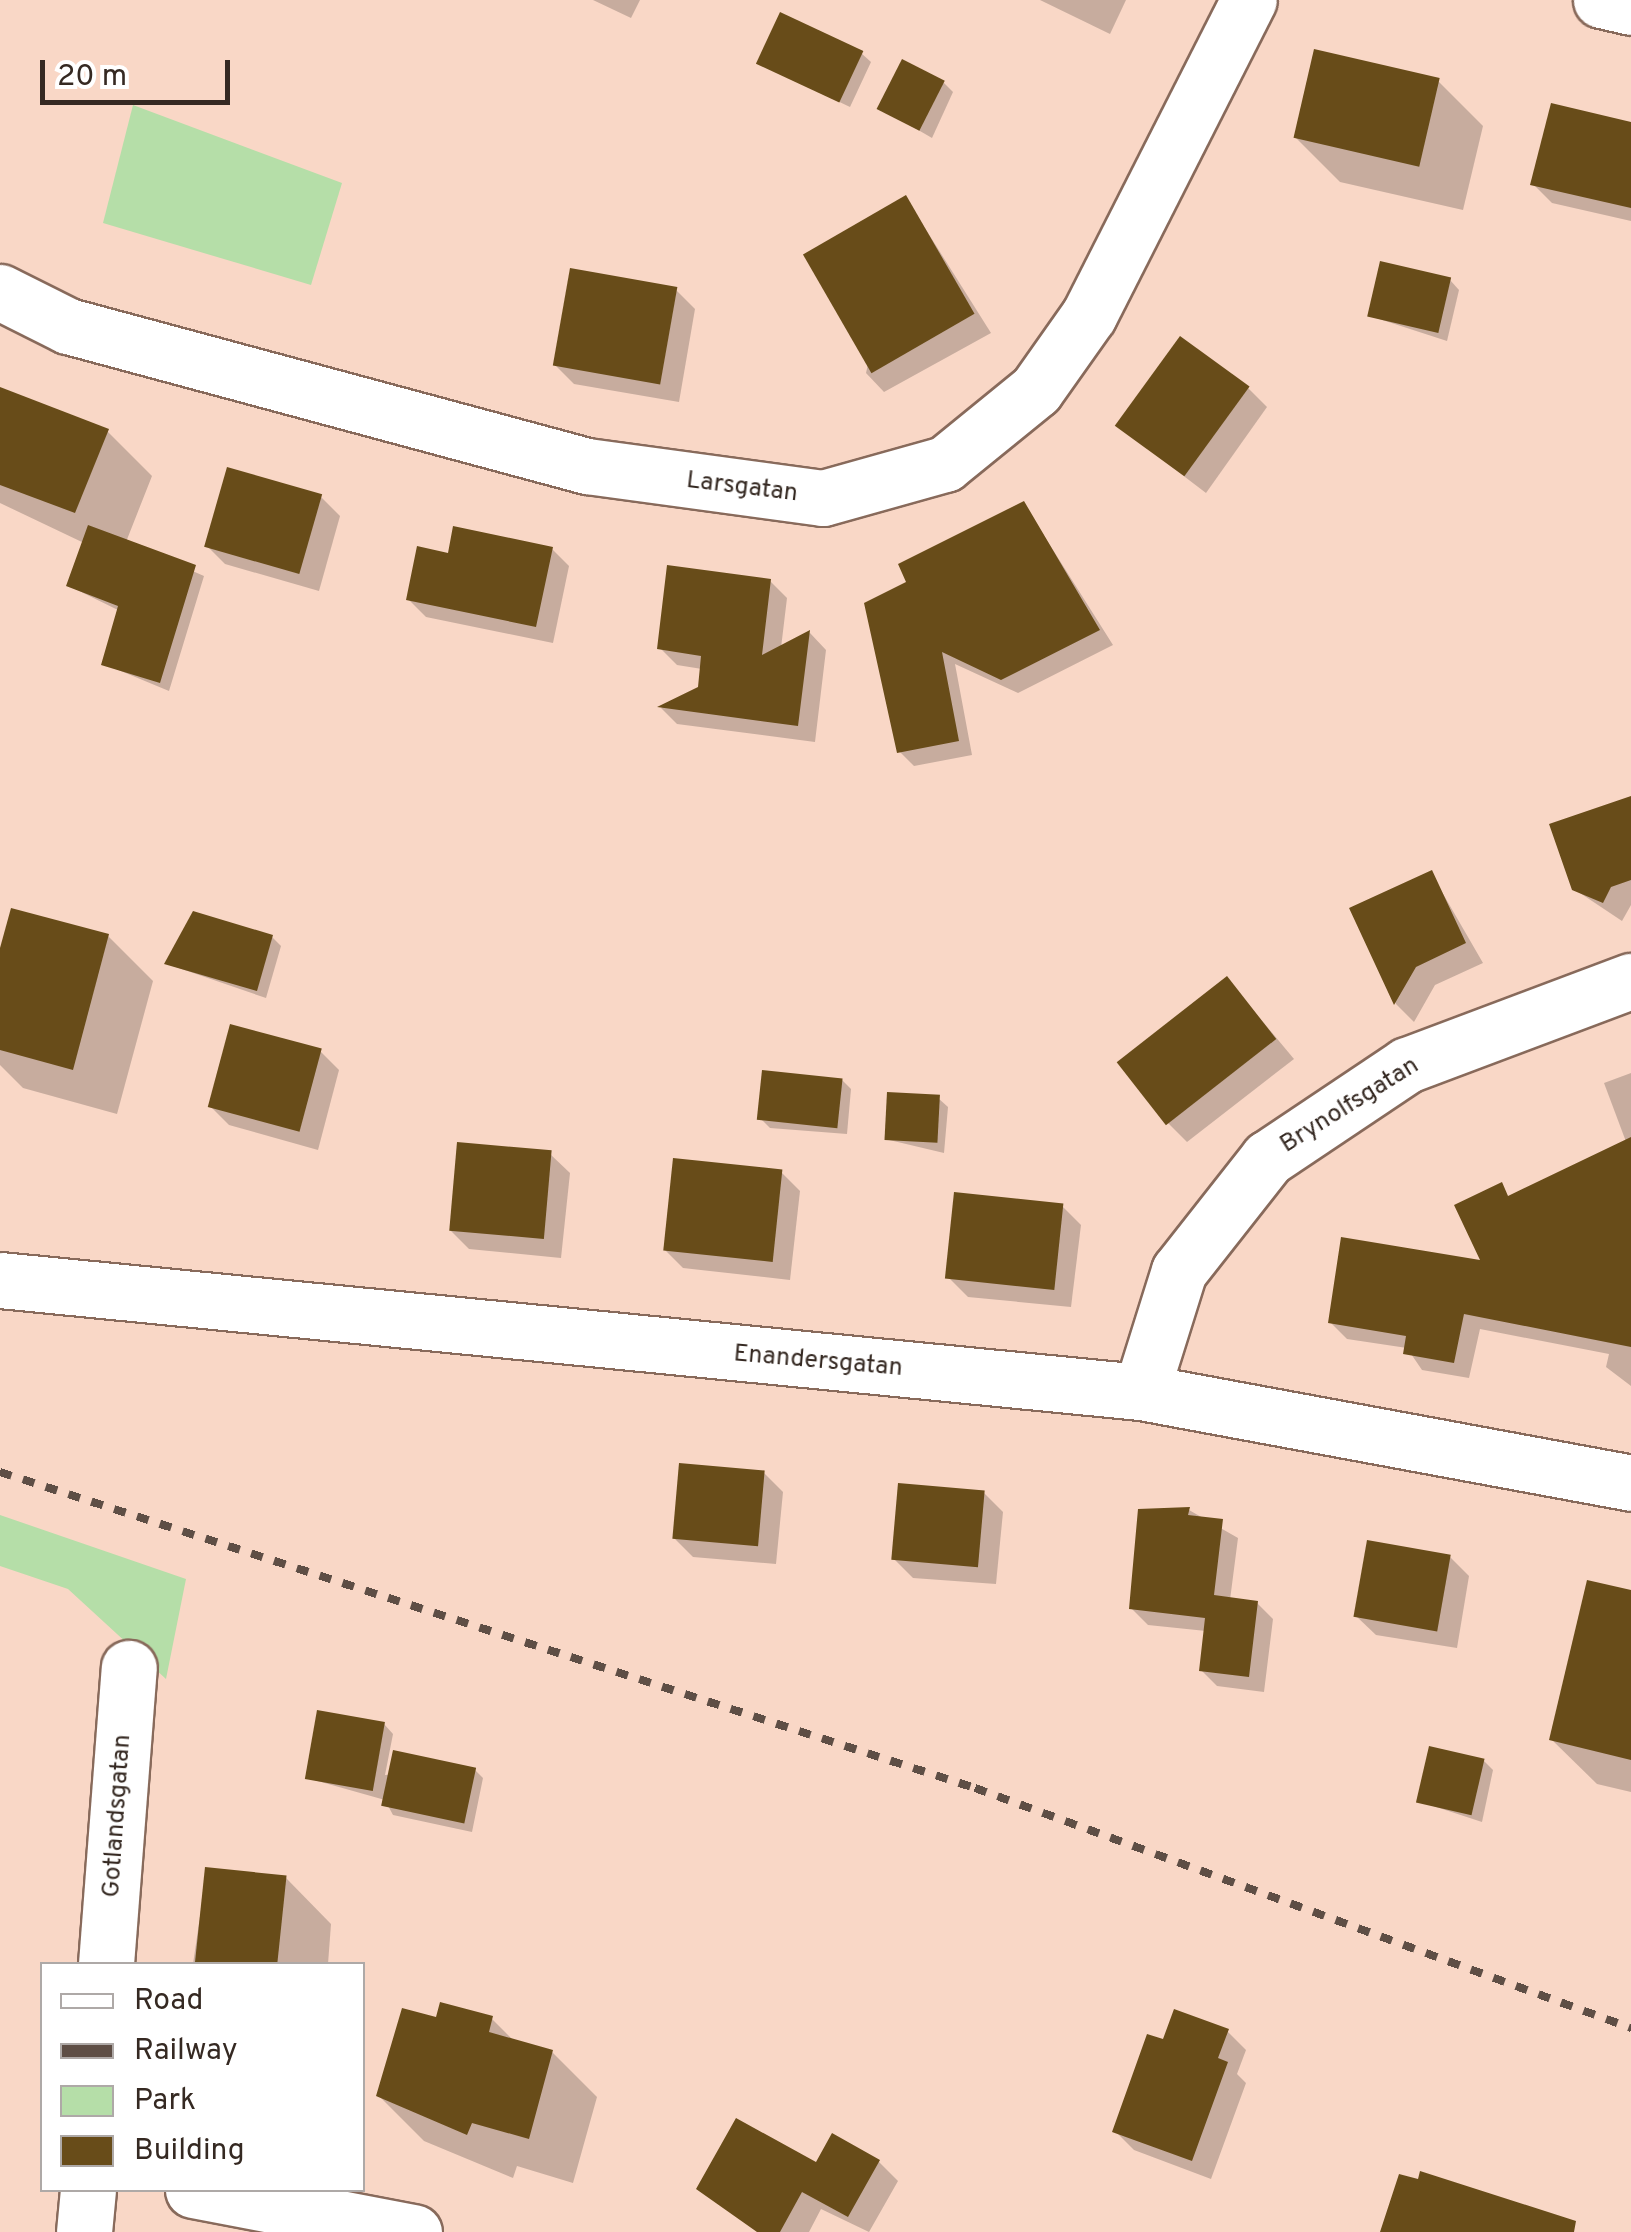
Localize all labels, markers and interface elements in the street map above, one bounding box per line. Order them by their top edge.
scale bar [45,40,235,102]
text: 20 m [57,59,127,96]
street label: Larsgatan [685,466,799,510]
street label: Brynolfsgatan [1275,1051,1425,1161]
street label: Enandersgatan [732,1340,904,1384]
street label: Gotlandsgatan [97,1733,139,1899]
legend [40,1962,365,2192]
text: Road [134,1983,203,2020]
text: Railway [134,2033,238,2070]
text: Park [134,2083,196,2120]
text: Building [134,2133,245,2170]

